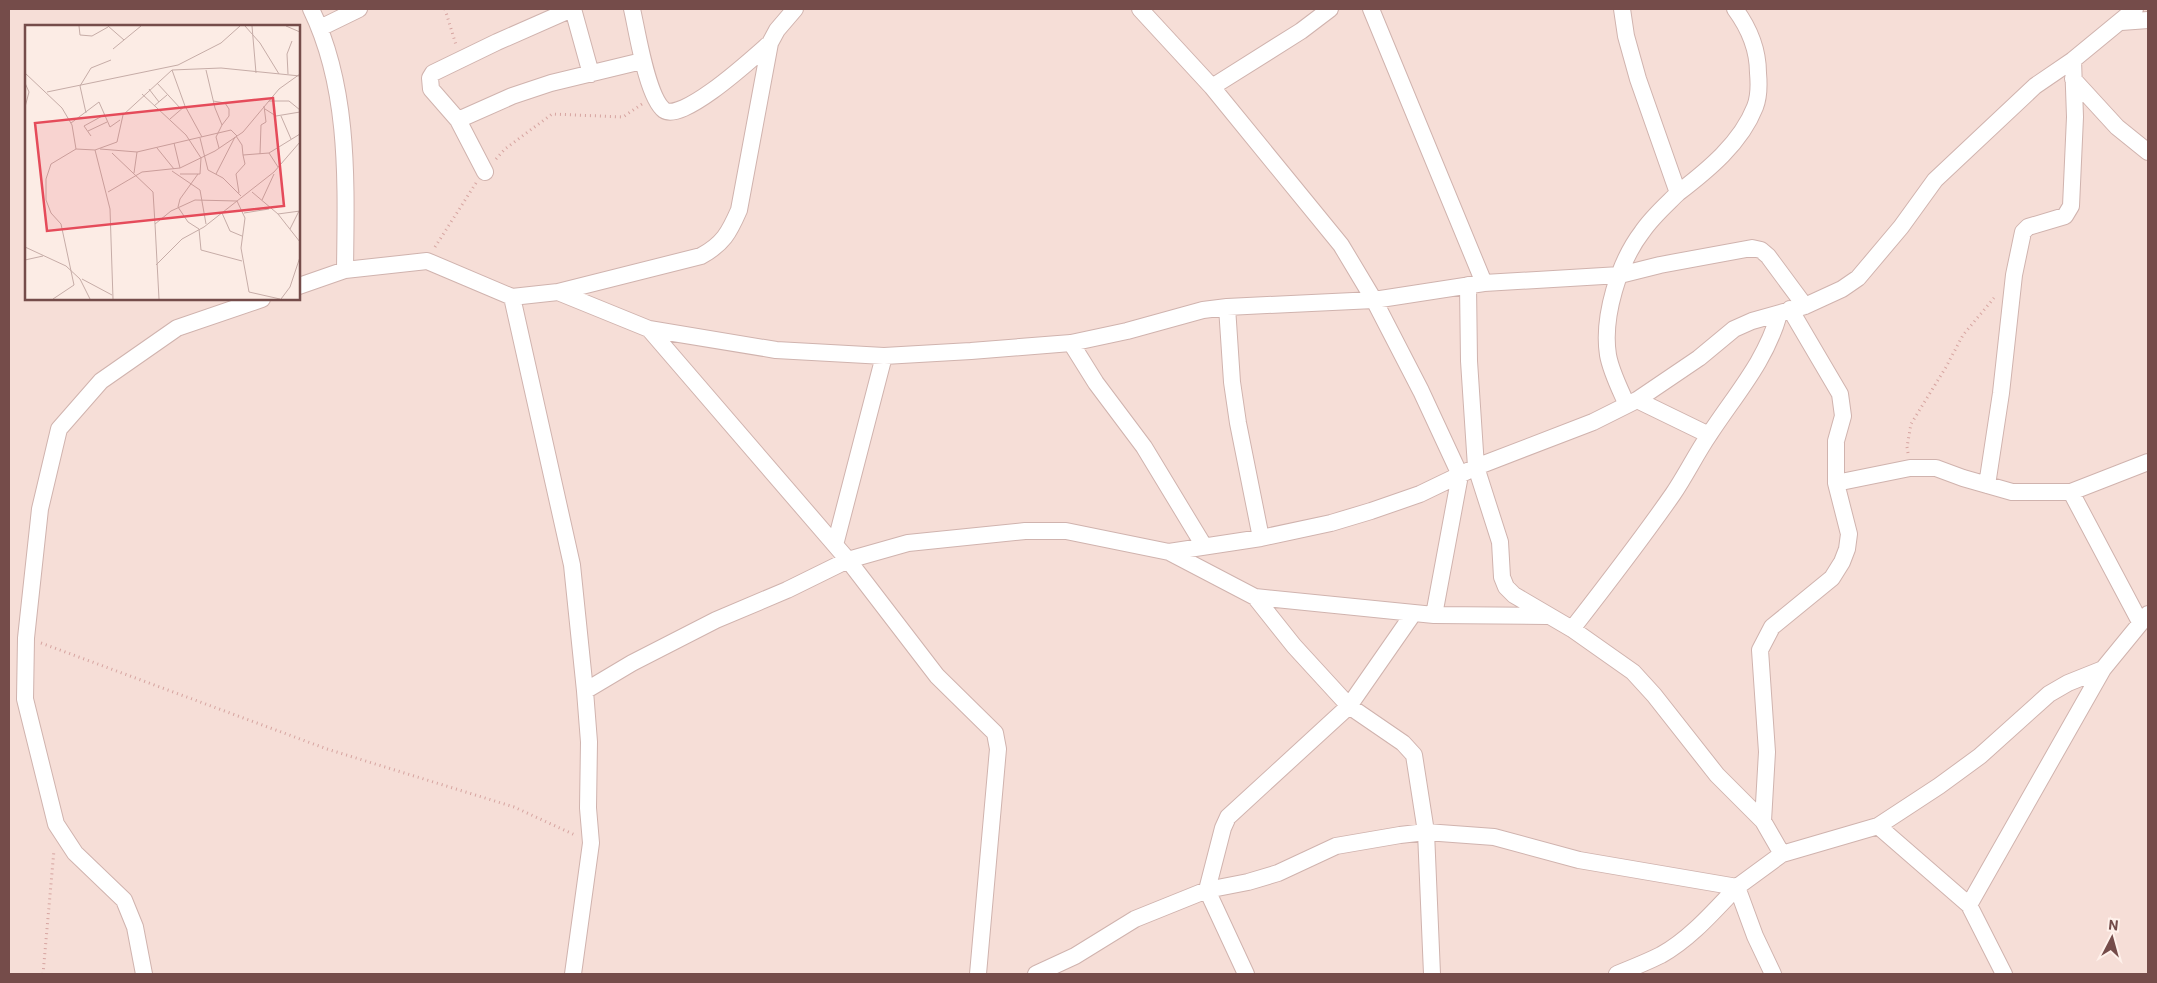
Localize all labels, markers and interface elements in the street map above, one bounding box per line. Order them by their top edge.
inset map [25,25,300,300]
north arrow [2087,913,2137,963]
text: N [2108,917,2119,934]

